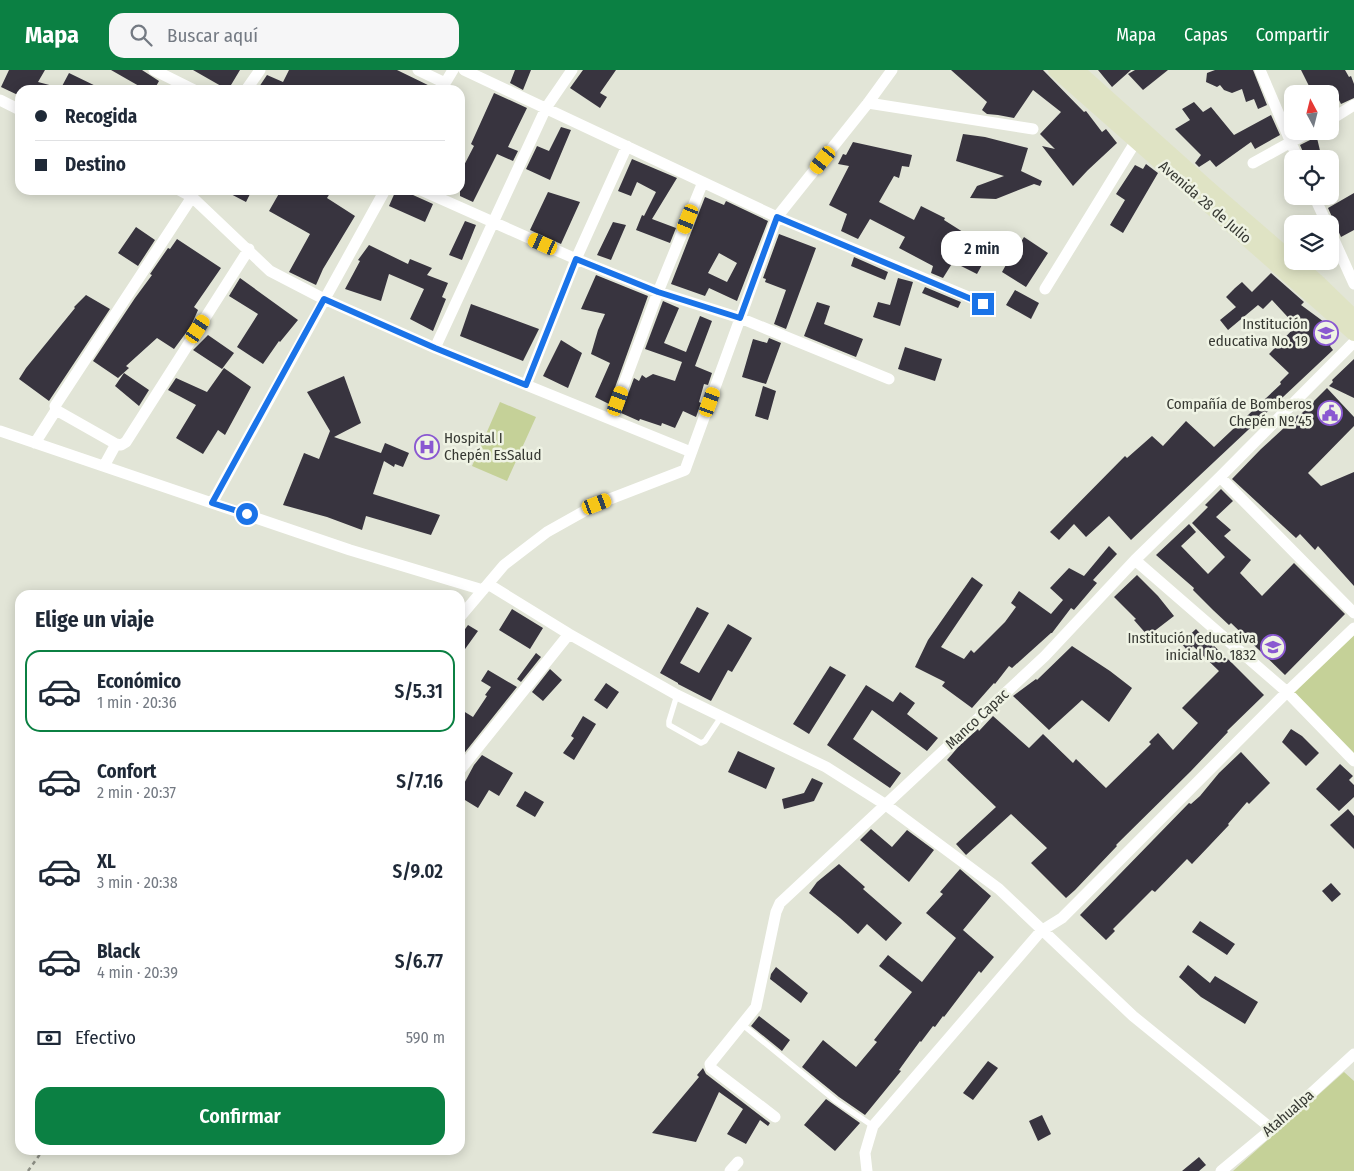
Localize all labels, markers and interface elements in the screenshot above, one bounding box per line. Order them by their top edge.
search box [109,13,459,58]
text: Mapa [25,21,79,49]
icon: search [127,21,155,49]
text: Buscar aquí [167,24,258,47]
text: Mapa [1116,24,1156,46]
text: Capas [1184,24,1228,46]
text: Compartir [1256,24,1329,46]
north arrow [1284,85,1339,140]
map controls [1284,85,1339,270]
text: Recogida [65,105,137,128]
car [807,144,838,176]
button: locate [1284,150,1339,205]
text: Destino [65,153,126,176]
street label: Avenida 28 de Julio [1155,157,1255,247]
car [675,202,700,236]
button: layers [1284,215,1339,270]
car [526,231,559,257]
callout: 2 min [942,232,1024,266]
text: 2 min [964,239,1000,258]
route end [972,293,994,315]
car [183,312,212,346]
place label: Institución educativa No. 19 [1208,315,1308,350]
school or university icon: Institución educativa No. 19 [1313,320,1339,346]
car [605,384,630,418]
car [697,385,722,419]
place label: Compañía de Bomberos Chepén Nº 45 [1166,395,1312,430]
public building icon: Compañía de Bomberos Chepén Nº 45 [1317,400,1343,426]
place label: Hospital I Chepén EsSalud [444,429,541,464]
hospital icon: Hospital I Chepén EsSalud [414,434,440,460]
car [580,492,613,516]
route start [236,503,258,525]
text: Elige un viaje [35,606,154,633]
place label: Institución educativa inicial No. 1832 [1127,629,1256,664]
school or university icon: Institución educativa inicial No. 1832 [1260,634,1286,660]
icon: car [37,669,82,714]
text: Económico [97,670,181,693]
text: S/5.31 [395,680,443,703]
street label: Manco Capac [942,685,1013,753]
text: 1 min · 20:36 [97,693,177,712]
icon: car [37,759,82,804]
text: Confort [97,760,157,783]
text: S/7.16 [396,770,443,793]
text: 2 min · 20:37 [97,783,176,802]
icon: car [37,849,82,894]
text: XL [97,850,116,873]
text: S/9.02 [393,860,443,883]
text: 3 min · 20:38 [97,873,178,892]
icon: car [37,939,82,984]
text: Black [97,940,140,963]
text: S/6.77 [395,950,443,973]
text: 4 min · 20:39 [97,963,178,982]
icon: cash [35,1024,63,1052]
text: Efectivo [75,1026,136,1049]
text: 590 m [406,1028,445,1047]
street label: Atahualpa [1259,1086,1317,1140]
button: Confirmar [35,1087,445,1145]

